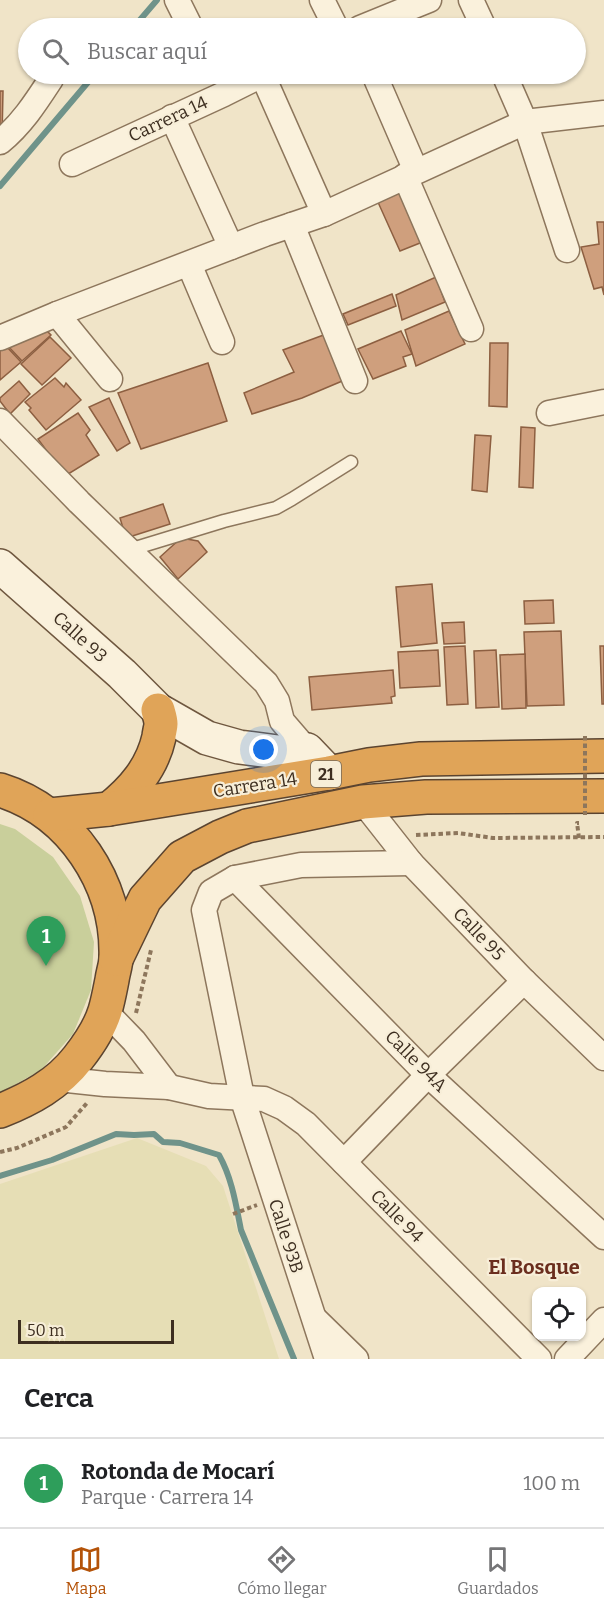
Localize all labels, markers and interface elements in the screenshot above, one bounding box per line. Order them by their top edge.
search box [18,18,586,84]
icon: search [39,35,72,68]
text: Buscar aquí [87,38,207,65]
street label: Carrera 14 [125,91,212,147]
street label: Calle 93 [48,607,112,667]
your location [249,735,278,764]
road number: 21 [311,761,341,787]
street label: Carrera 14 [211,767,299,803]
street label: Calle 95 [448,903,510,965]
pin: 1 [26,916,66,966]
street label: Calle 94A [380,1025,452,1097]
street label: Calle 94 [366,1185,428,1247]
street label: Calle 93B [264,1196,308,1276]
district label: El Bosque [488,1255,580,1279]
map controls [532,1287,586,1341]
button: locate [532,1287,586,1341]
scale bar [18,1317,174,1344]
text: 50 m [27,1321,64,1340]
text: Cerca [24,1383,94,1414]
text: Rotonda de Mocarí [81,1458,274,1485]
text: 1 [39,1471,48,1495]
text: 100 m [523,1471,580,1495]
text: Parque · Carrera 14 [81,1485,253,1509]
tab: Mapa [65,1543,106,1598]
tab: Cómo llegar [237,1543,327,1598]
tab: Guardados [457,1543,539,1598]

